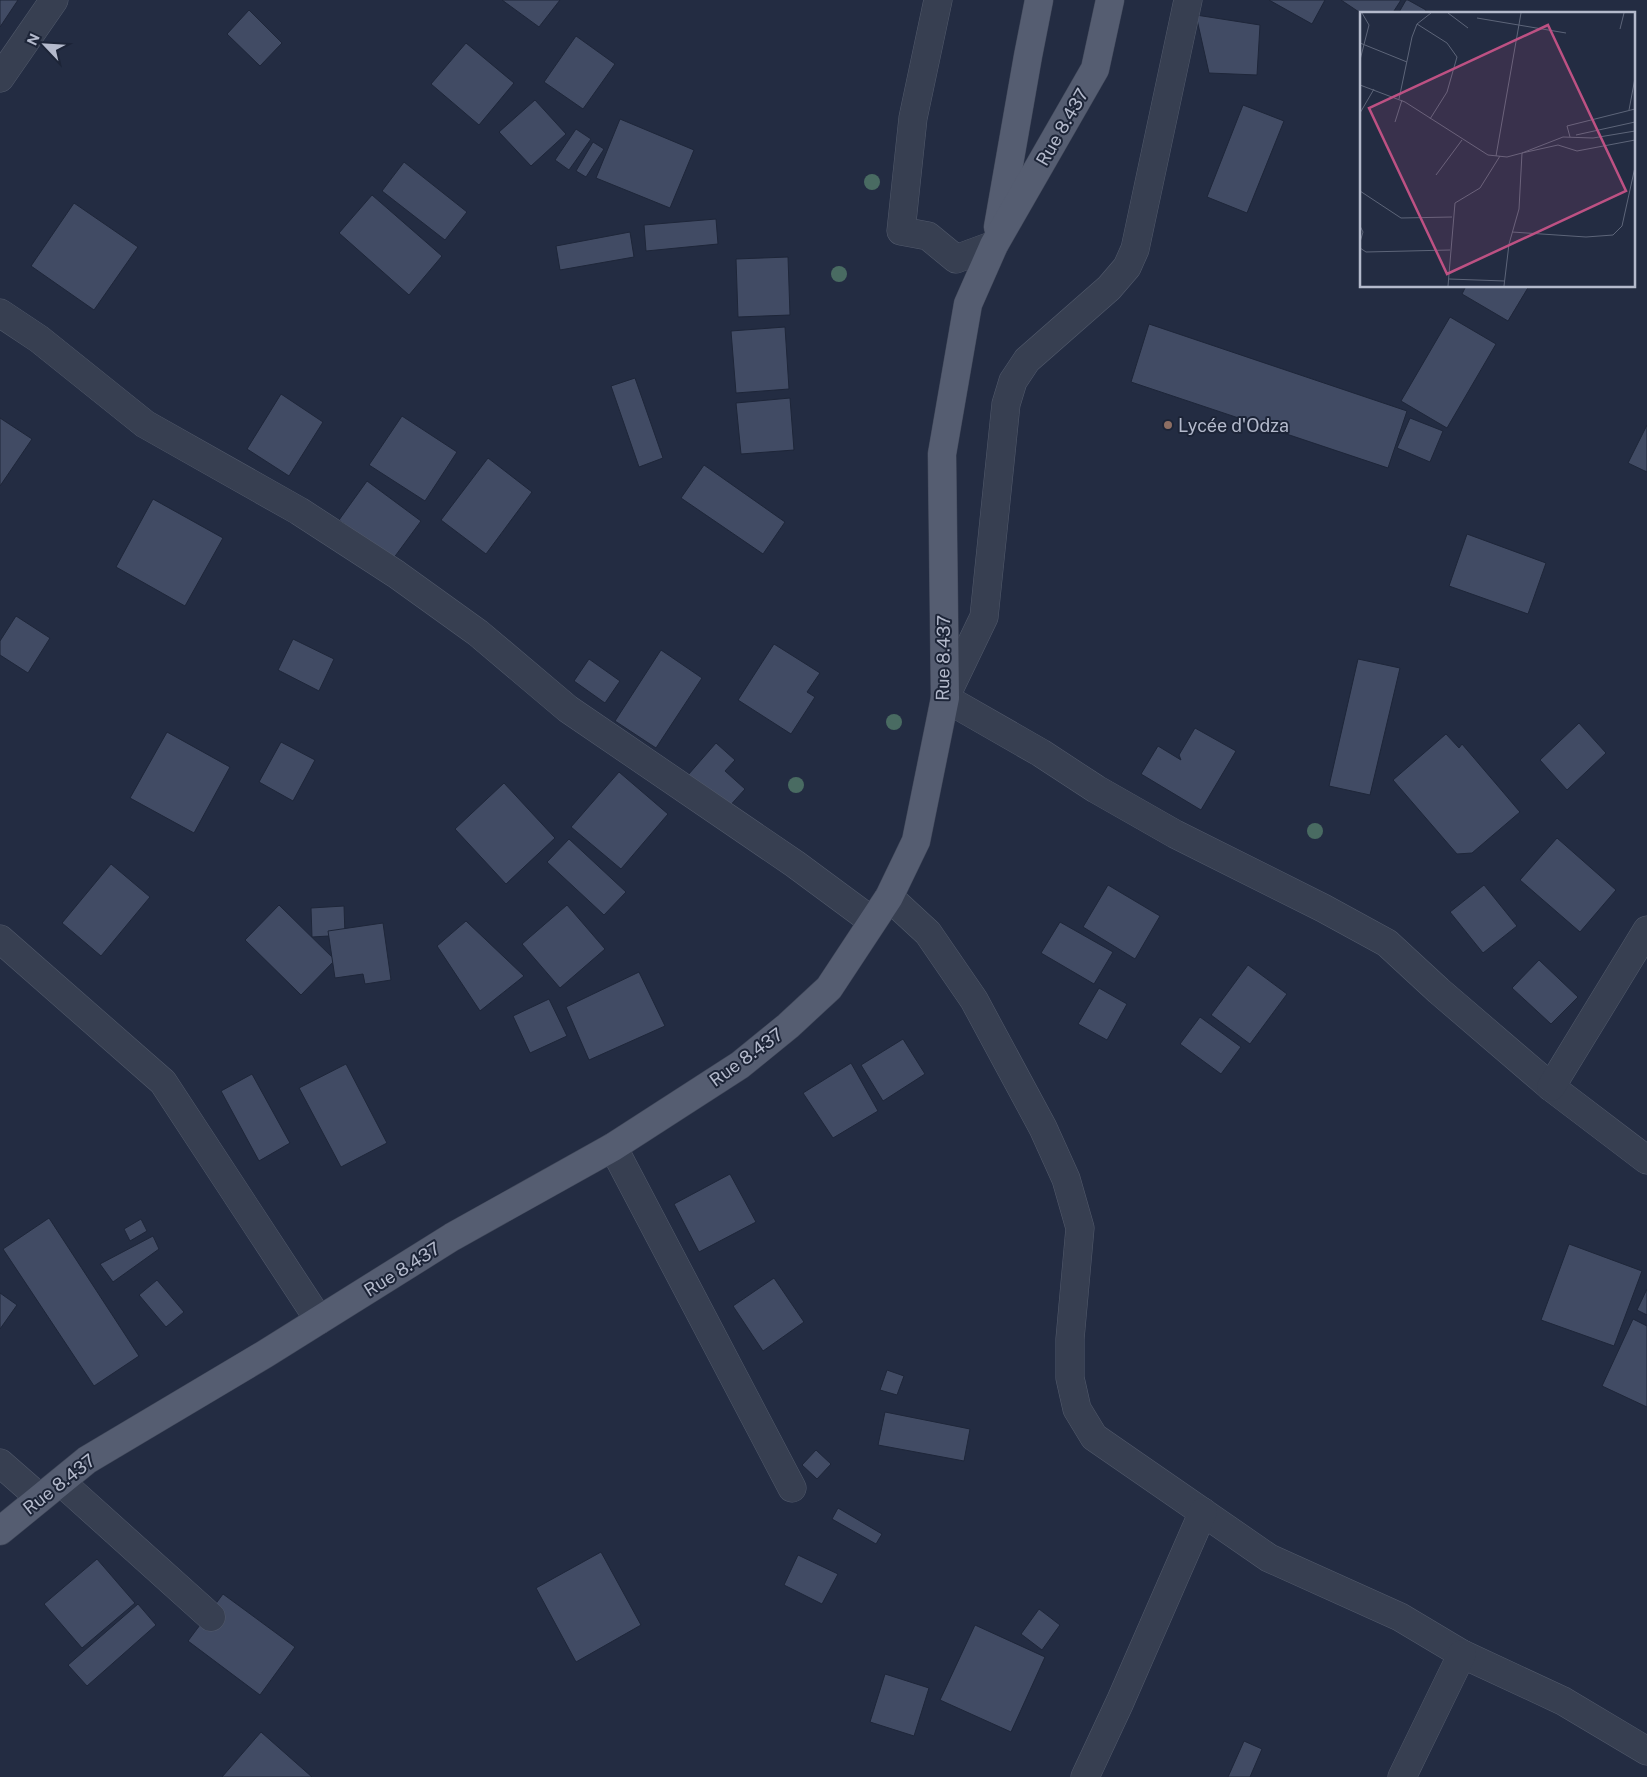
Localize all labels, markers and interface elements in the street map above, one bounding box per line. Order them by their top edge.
inset map [1360,12,1634,288]
north arrow [20,20,70,70]
text: N [24,31,43,48]
street label: Rue 8.437 [1031,85,1093,169]
place label: Lycée d'Odza [1178,415,1289,436]
marker: Lycée d'Odza [1162,419,1174,431]
street label: Rue 8.437 [932,615,954,701]
street label: Rue 8.437 [705,1023,787,1091]
street label: Rue 8.437 [360,1237,444,1301]
street label: Rue 8.437 [19,1449,99,1519]

